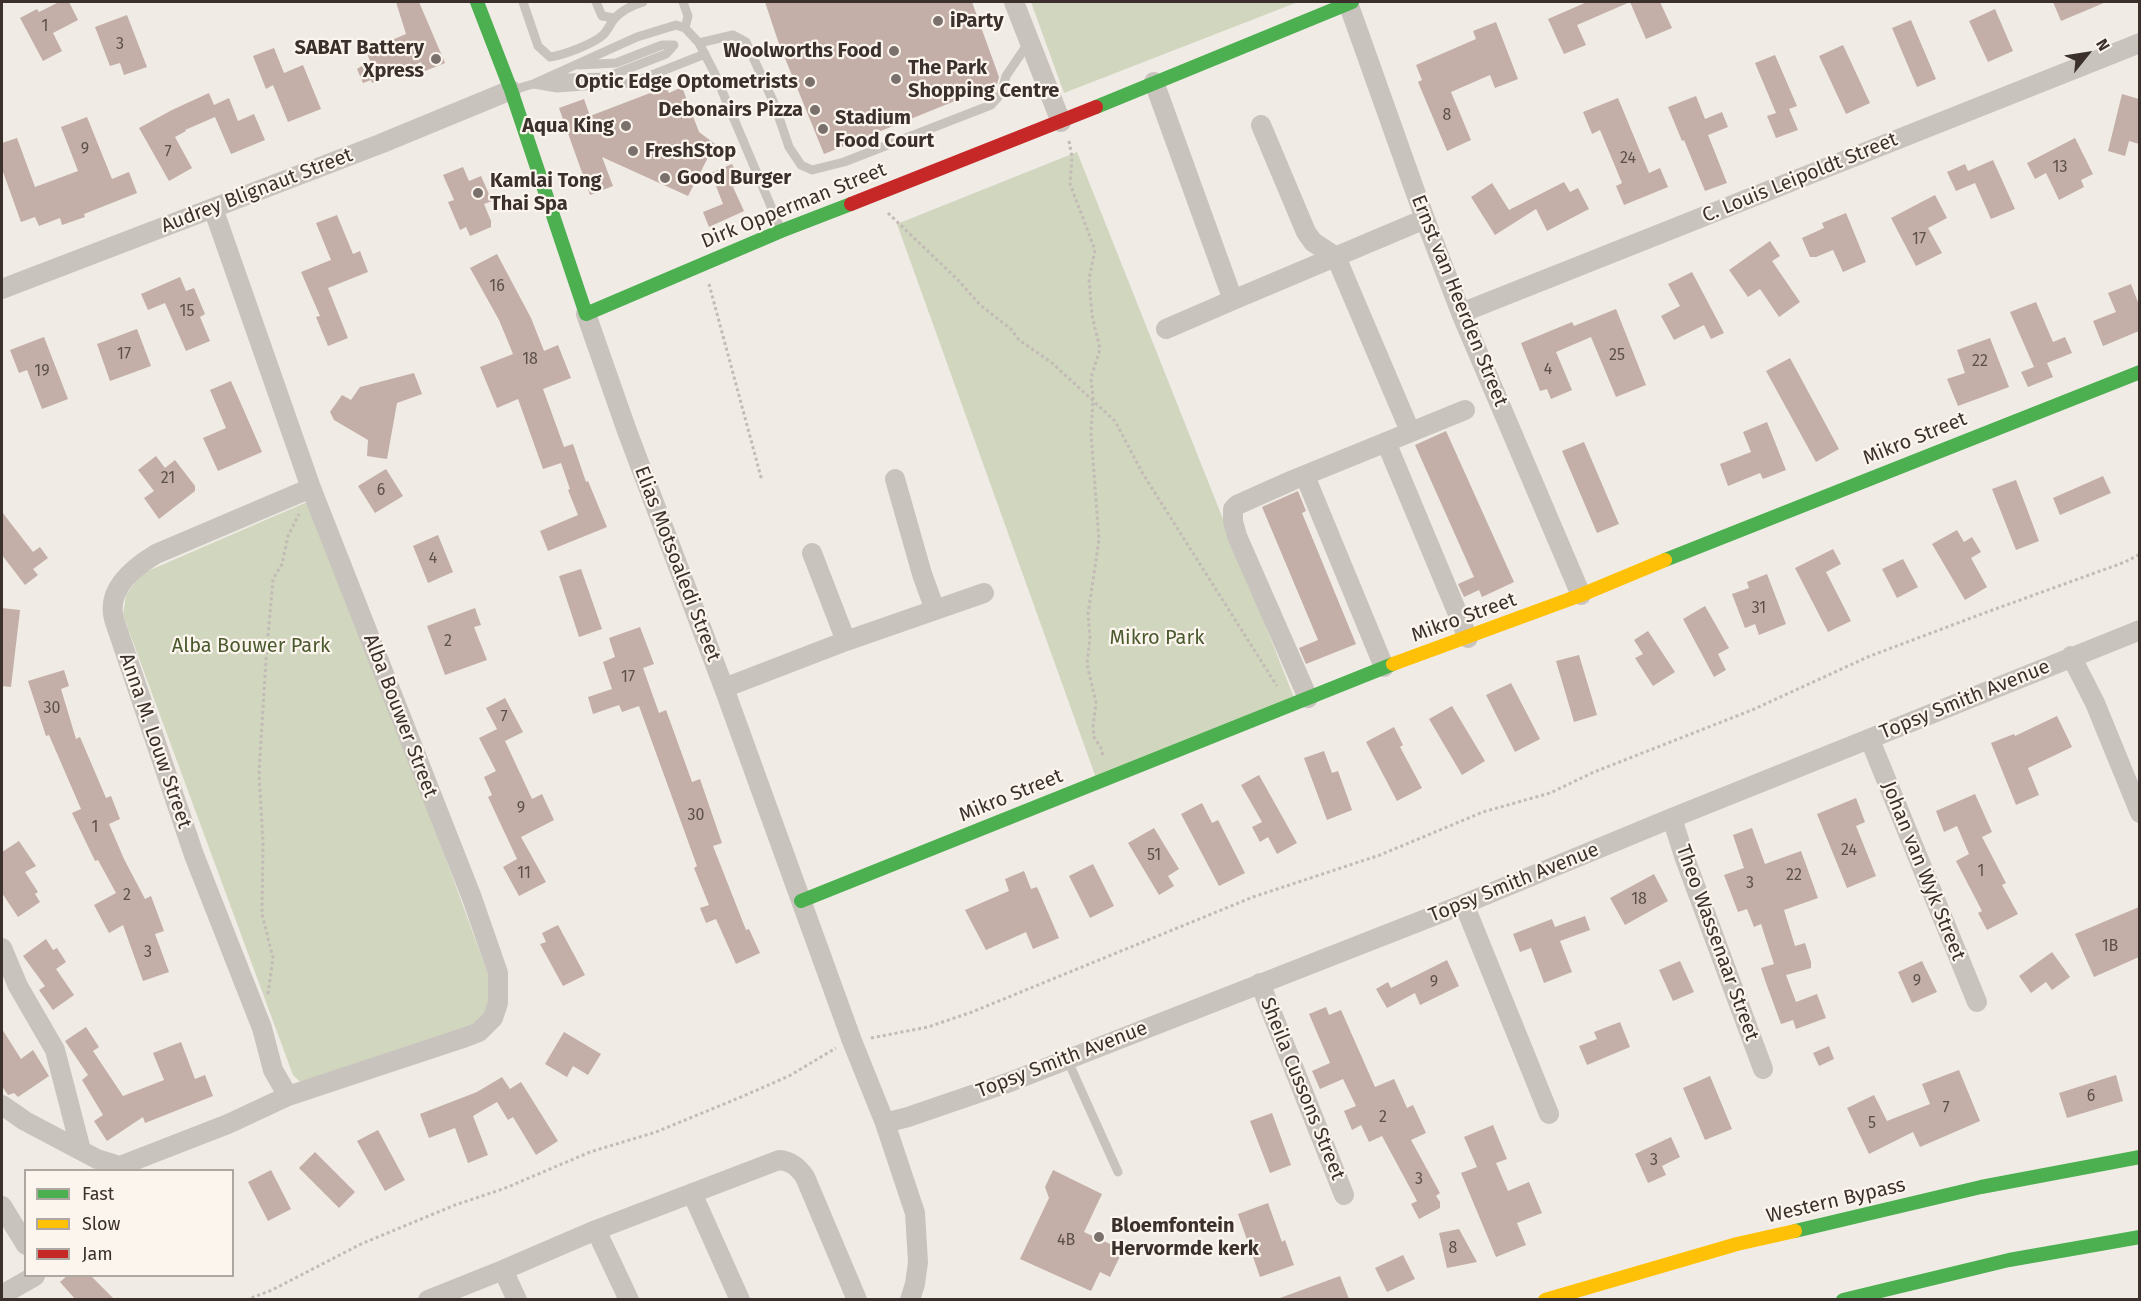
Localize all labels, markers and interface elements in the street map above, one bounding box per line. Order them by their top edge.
place label: iParty [950,9,1004,33]
marker: iParty [931,14,945,28]
house number: 1 [42,17,48,37]
north arrow [2057,24,2117,84]
house number: 3 [116,35,124,55]
text: N [2092,35,2114,54]
place label: SABAT Battery Xpress [294,36,424,83]
place label: Woolworths Food [723,39,882,63]
marker: Woolworths Food [887,44,901,58]
marker: SABAT Battery Xpress [429,52,443,66]
place label: The Park Shopping Centre [908,56,1059,103]
place label: Optic Edge Optometrists [575,70,798,94]
marker: The Park Shopping Centre [889,72,903,86]
marker: Optic Edge Optometrists [803,75,817,89]
place label: Debonairs Pizza [658,98,803,122]
marker: Debonairs Pizza [808,103,822,117]
place label: Stadium Food Court [835,106,934,153]
house number: 8 [1443,106,1451,126]
place label: Aqua King [522,114,614,138]
marker: Aqua King [619,119,633,133]
marker: Stadium Food Court [816,122,830,136]
street label: C. Louis Leipoldt Street [1699,128,1901,228]
place label: FreshStop [645,139,736,163]
house number: 9 [81,140,89,160]
street label: Audrey Blignaut Street [158,143,356,239]
house number: 7 [164,143,172,163]
marker: FreshStop [626,144,640,158]
house number: 24 [1620,149,1636,169]
street label: Dirk Opperman Street [698,158,890,254]
house number: 13 [2053,158,2067,178]
place label: Good Burger [677,166,791,190]
place label: Kamlai Tong Thai Spa [490,169,601,216]
marker: Good Burger [658,171,672,185]
marker: Kamlai Tong Thai Spa [471,186,485,200]
street label: Ernst van Heerden Street [1406,192,1512,410]
house number: 17 [1912,230,1926,250]
house number: 16 [489,277,505,297]
house number: 15 [180,302,194,322]
house number: 17 [117,345,131,365]
house number: 25 [1609,346,1625,366]
house number: 18 [522,350,538,370]
house number: 22 [1972,352,1988,372]
house number: 4 [1544,360,1552,380]
house number: 19 [34,362,50,382]
street label: Mikro Street [1860,407,1970,471]
street label: Elias Motsoaledi Street [629,463,725,665]
house number: 21 [161,469,175,489]
house number: 6 [377,481,385,501]
house number: 4 [429,549,437,569]
street label: Mikro Street [1408,588,1520,648]
house number: 31 [1752,599,1766,619]
park label: Mikro Park [1110,626,1204,650]
street label: Alba Bouwer Street [358,631,442,801]
house number: 2 [444,632,452,652]
park label: Alba Bouwer Park [172,634,330,658]
street label: Anna M. Louw Street [114,650,196,832]
street label: Topsy Smith Avenue [1876,655,2054,745]
house number: 17 [621,668,635,688]
house number: 30 [44,699,60,719]
house number: 7 [500,708,508,728]
street label: Mikro Street [956,764,1066,828]
street label: Johan van Wyk Street [1876,778,1970,964]
house number: 9 [517,799,525,819]
house number: 30 [688,806,704,826]
house number: 1 [92,818,98,838]
street label: Topsy Smith Avenue [1425,838,1603,928]
house number: 24 [1841,841,1857,861]
street label: Theo Wassenaar Street [1670,842,1764,1044]
house number: 51 [1147,846,1161,866]
house number: 1 [1978,862,1984,882]
house number: 11 [517,864,531,884]
house number: 22 [1786,866,1802,886]
house number: 3 [1746,874,1754,894]
house number: 2 [123,886,131,906]
house number: 18 [1631,890,1647,910]
house number: 1B [2102,937,2118,957]
house number: 3 [144,943,152,963]
house number: 9 [1913,972,1921,992]
house number: 9 [1430,973,1438,993]
street label: Sheila Cussons Street [1254,994,1350,1184]
street label: Topsy Smith Avenue [973,1016,1151,1104]
house number: 6 [2087,1087,2095,1107]
house number: 7 [1942,1099,1950,1119]
house number: 2 [1379,1108,1387,1128]
house number: 5 [1868,1114,1876,1134]
house number: 3 [1650,1151,1658,1171]
legend [24,1169,234,1277]
house number: 3 [1415,1170,1423,1190]
street label: Western Bypass [1764,1173,1908,1229]
text: Fast [82,1183,114,1205]
text: Slow [82,1213,120,1235]
place label: Bloemfontein Hervormde kerk [1111,1214,1259,1261]
marker: Bloemfontein Hervormde kerk [1092,1230,1106,1244]
house number: 4B [1057,1231,1075,1251]
house number: 8 [1449,1239,1457,1259]
text: Jam [82,1243,113,1265]

